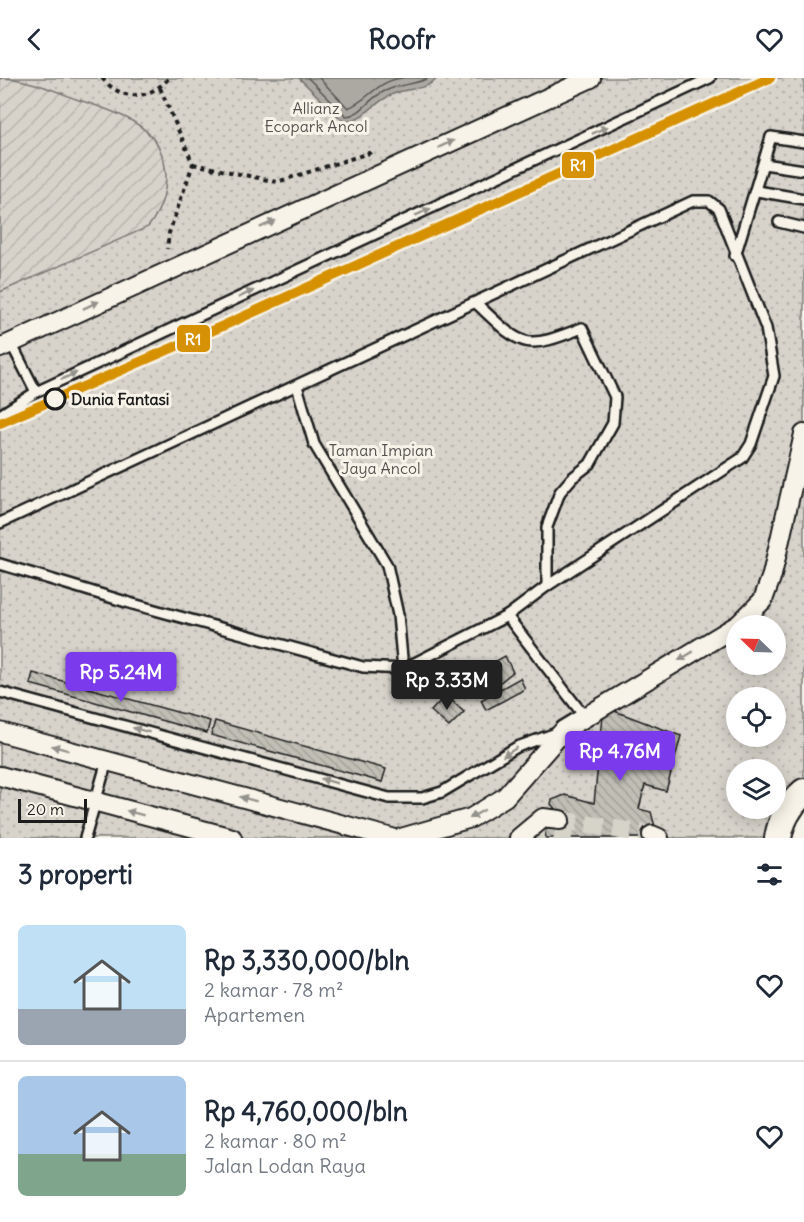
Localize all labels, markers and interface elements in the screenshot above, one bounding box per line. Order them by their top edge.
text: Roofr [369,22,436,56]
icon: back [18,23,51,56]
icon: heart [753,23,786,56]
park label: Allianz Ecopark Ancol [265,98,367,136]
one-way arrow [591,125,608,134]
one-way arrow [437,138,455,148]
line badge: R1 [561,151,595,179]
text: R1 [570,155,586,175]
one-way arrow [414,207,431,216]
one-way arrow [260,219,278,229]
one-way arrow [237,289,254,298]
one-way arrow [83,301,100,310]
line badge: R1 [176,324,211,353]
text: R1 [185,329,201,349]
one-way arrow [61,372,78,381]
marker: Dunia Fantasi [44,388,66,410]
place label: Dunia Fantasi [71,389,169,409]
park label: Taman Impian Jaya Ancol [329,440,433,478]
north arrow [726,615,786,675]
map controls [726,615,786,819]
one-way arrow [678,650,694,661]
pin: Rp 5.24M [59,652,183,703]
text: Rp 5.24M [80,659,162,684]
pin: Rp 3.33M [385,660,509,711]
text: Rp 3.33M [405,667,489,692]
button: locate [726,687,786,747]
one-way arrow [132,725,150,734]
pin: Rp 4.76M [558,731,682,782]
text: Rp 4.76M [579,738,661,763]
one-way arrow [50,743,68,752]
one-way arrow [502,747,518,758]
button: layers [726,759,786,819]
one-way arrow [320,776,338,786]
one-way arrow [239,793,257,803]
scale bar [18,796,87,824]
text: 20 m [27,799,64,819]
one-way arrow [126,807,144,817]
one-way arrow [469,808,485,819]
text: 3 properti [18,858,133,891]
icon: filters [753,858,786,891]
text: Rp 3,330,000/bln [204,944,410,977]
icon: home [66,949,138,1021]
icon: heart [753,969,786,1002]
text: 2 kamar · 78 m² [204,977,343,1002]
text: Apartemen [204,1002,305,1027]
text: Rp 4,760,000/bln [204,1095,408,1128]
icon: home [66,1100,138,1172]
icon: heart [753,1120,786,1153]
text: 2 kamar · 80 m² [204,1128,347,1153]
text: Jalan Lodan Raya [204,1153,366,1178]

